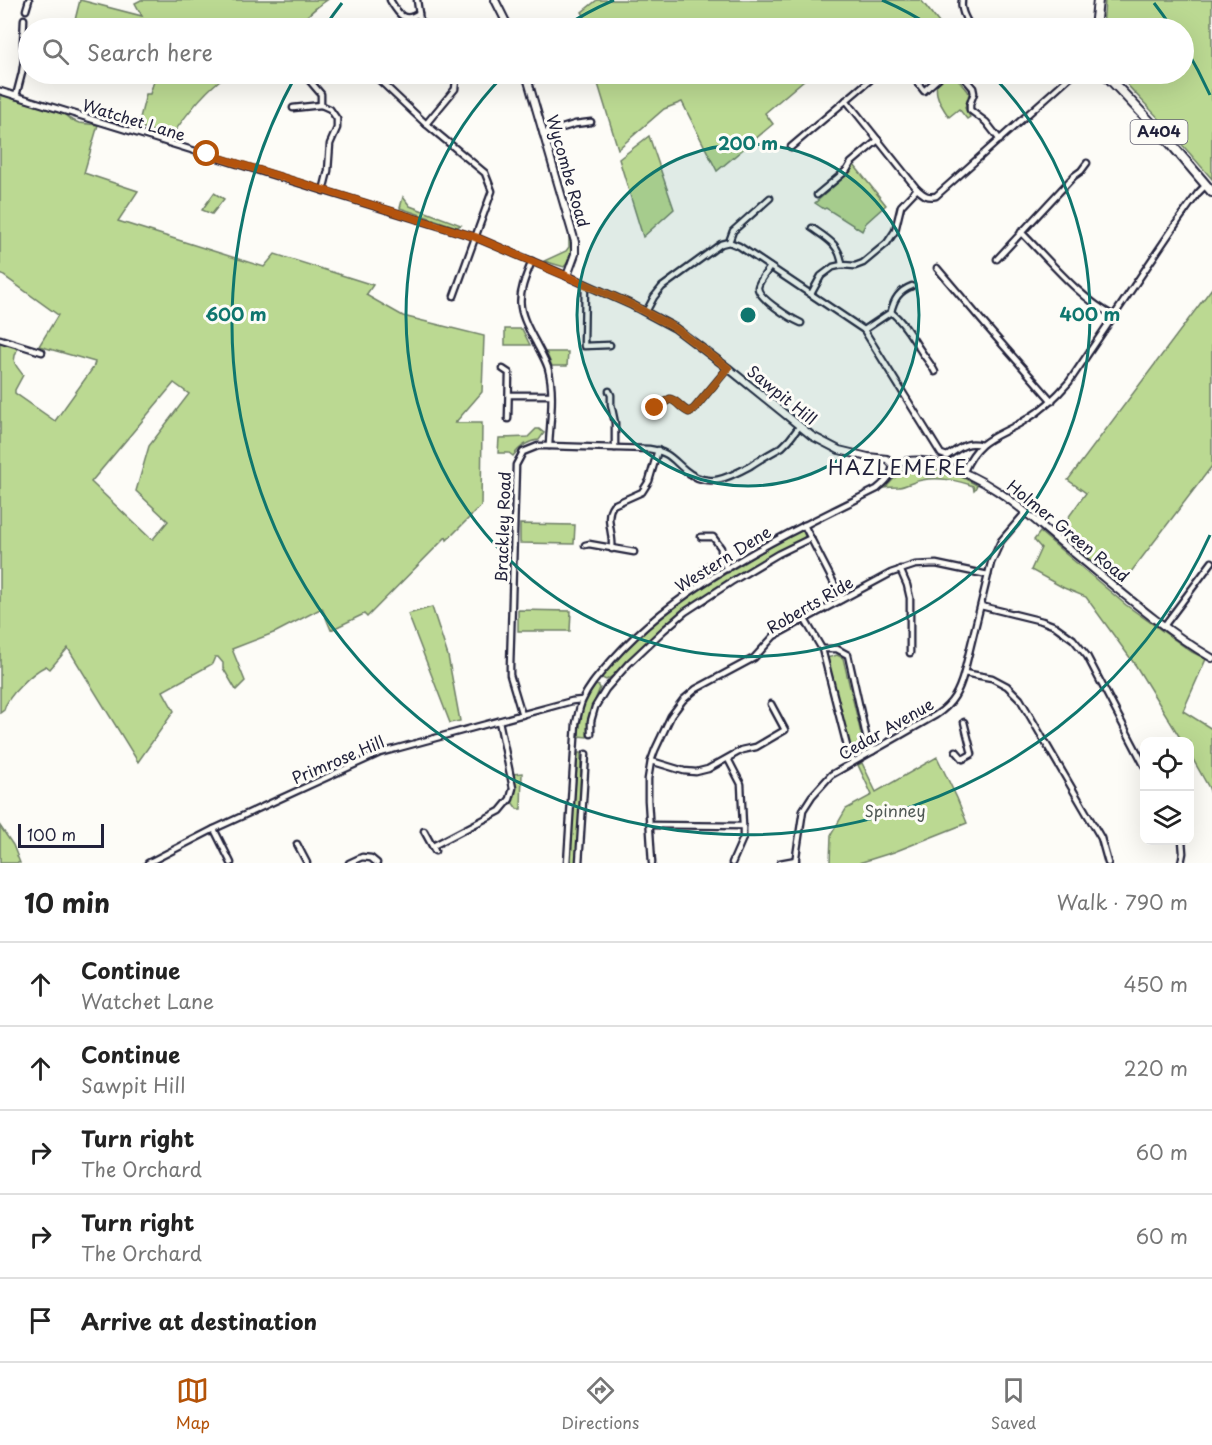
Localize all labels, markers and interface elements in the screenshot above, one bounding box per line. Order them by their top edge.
search box [18,18,1194,84]
icon: search [39,35,72,68]
text: Search here [87,35,213,68]
street label: Watchet Lane [80,92,189,146]
street label: Wycombe Road [541,111,597,230]
road number: A404 [1130,120,1188,144]
text: 200 m [718,129,778,156]
route start [193,140,219,166]
text: 600 m [205,300,267,327]
text: 400 m [1060,300,1120,327]
centre of rings [738,305,758,325]
street label: Sawpit Hill [743,359,823,430]
route end [641,394,667,420]
district label: HAZLEMERE [828,452,968,482]
street label: Brackley Road [488,471,516,583]
street label: Holmer Green Road [1002,473,1135,587]
street label: Western Dene [670,519,775,597]
street label: Roberts Ride [762,570,857,639]
street label: Cedar Avenue [834,691,938,765]
street label: Primrose Hill [287,729,388,789]
map controls [1140,737,1194,845]
button: locate [1140,737,1194,791]
button: layers [1140,791,1194,845]
park label: Spinney [864,798,926,822]
scale bar [18,821,104,848]
text: 100 m [27,822,76,846]
text: 10 min [24,883,110,922]
text: Walk · 790 m [1057,887,1188,917]
text: Continue [81,953,180,986]
icon: ahead [24,968,57,1001]
text: 450 m [1123,969,1188,999]
text: Watchet Lane [81,986,214,1016]
text: Continue [81,1037,180,1070]
icon: ahead [24,1052,57,1085]
text: 220 m [1124,1053,1188,1083]
text: Sawpit Hill [81,1070,185,1100]
text: Turn right [81,1121,194,1154]
icon: right [24,1136,57,1169]
text: 60 m [1136,1137,1188,1167]
text: The Orchard [81,1154,202,1184]
text: Turn right [81,1205,194,1238]
icon: right [24,1220,57,1253]
text: 60 m [1136,1221,1188,1251]
text: The Orchard [81,1238,202,1268]
icon: arrive [24,1304,57,1337]
text: Arrive at destination [81,1304,317,1337]
tab: Map [176,1374,210,1434]
tab: Directions [561,1374,639,1434]
tab: Saved [991,1374,1036,1434]

